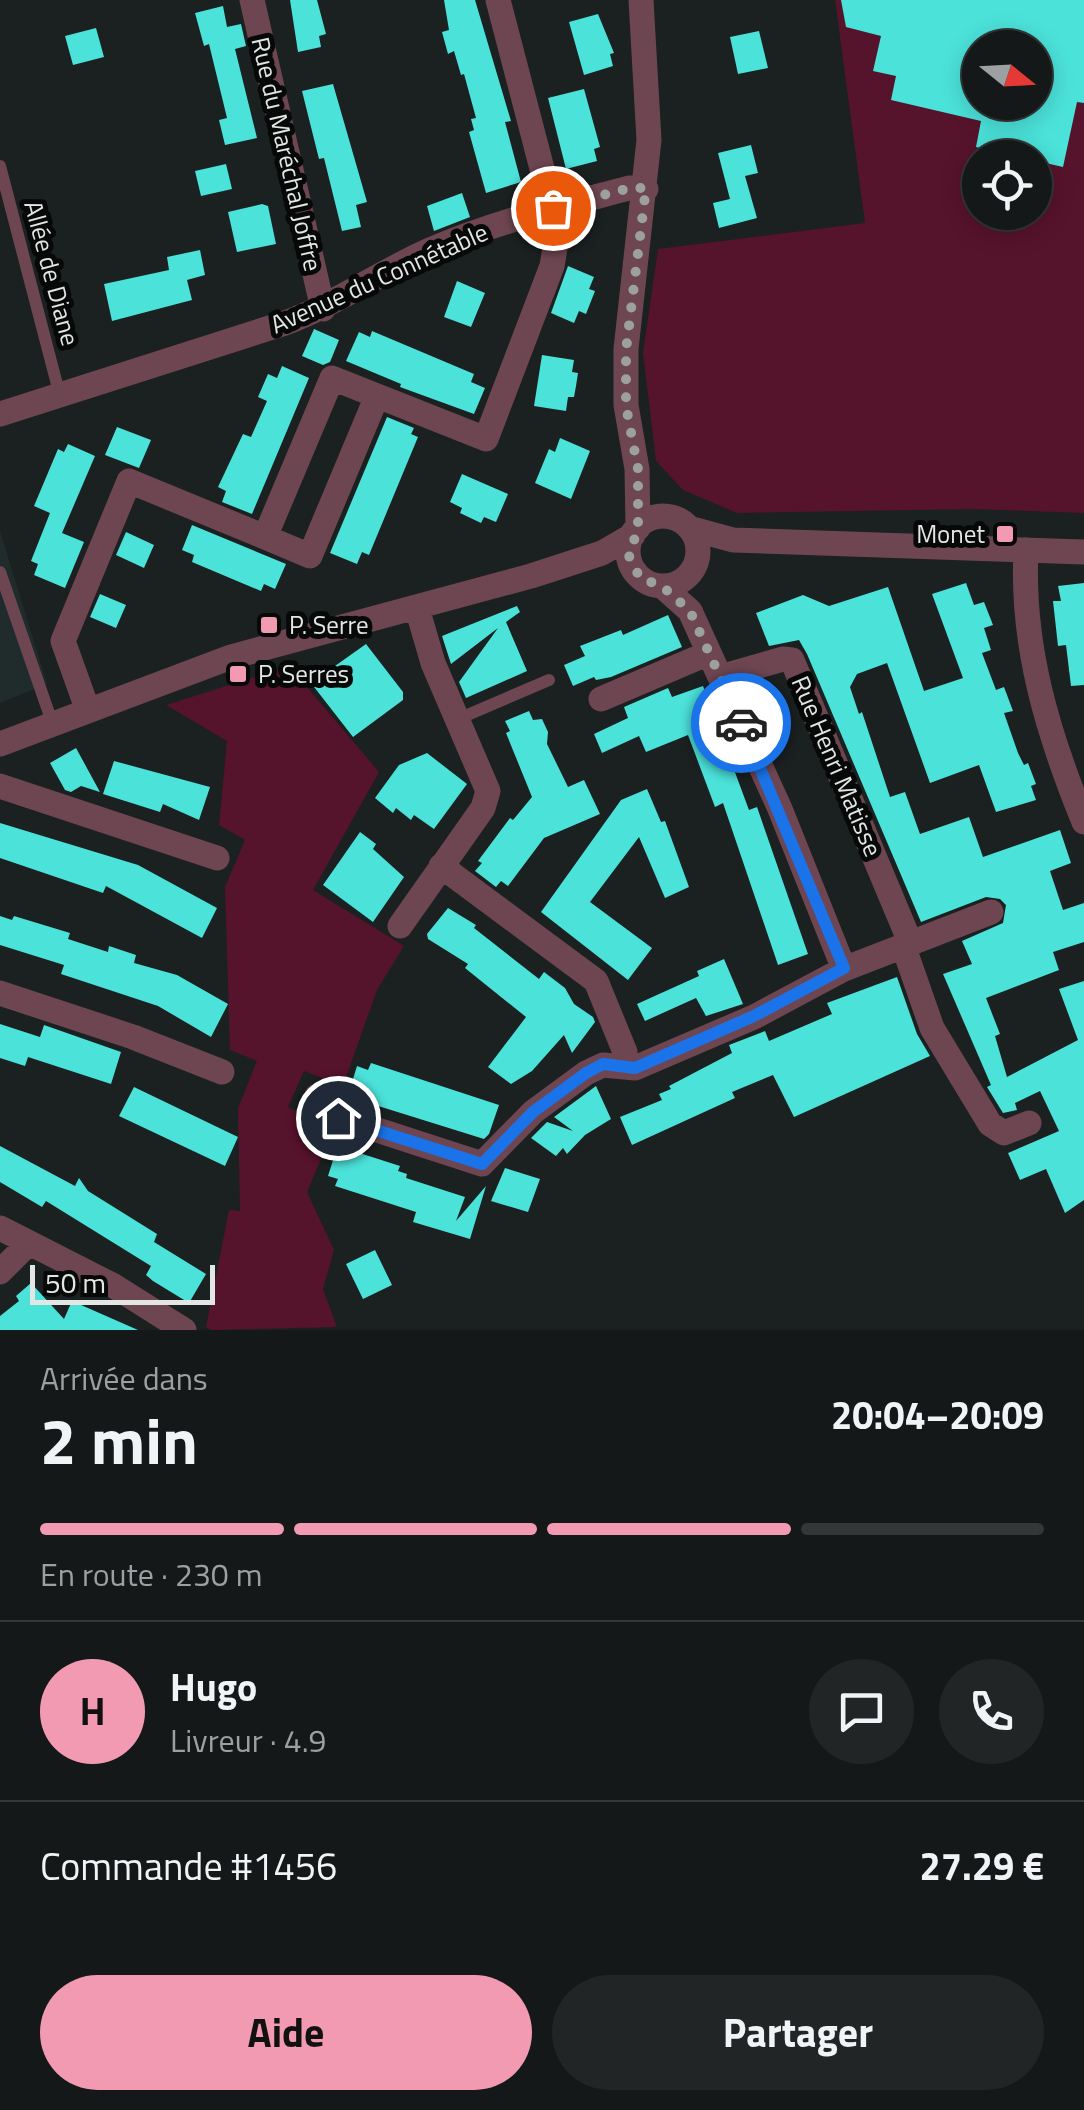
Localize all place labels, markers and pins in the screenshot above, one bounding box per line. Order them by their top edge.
pin [511,166,596,251]
place label: Monet [916,515,985,553]
marker: Monet [994,523,1016,545]
place label: P. Serre [289,606,369,644]
marker: P. Serre [258,614,280,636]
place label: P. Serres [258,655,349,693]
marker: P. Serres [227,663,249,685]
pin [296,1076,381,1161]

